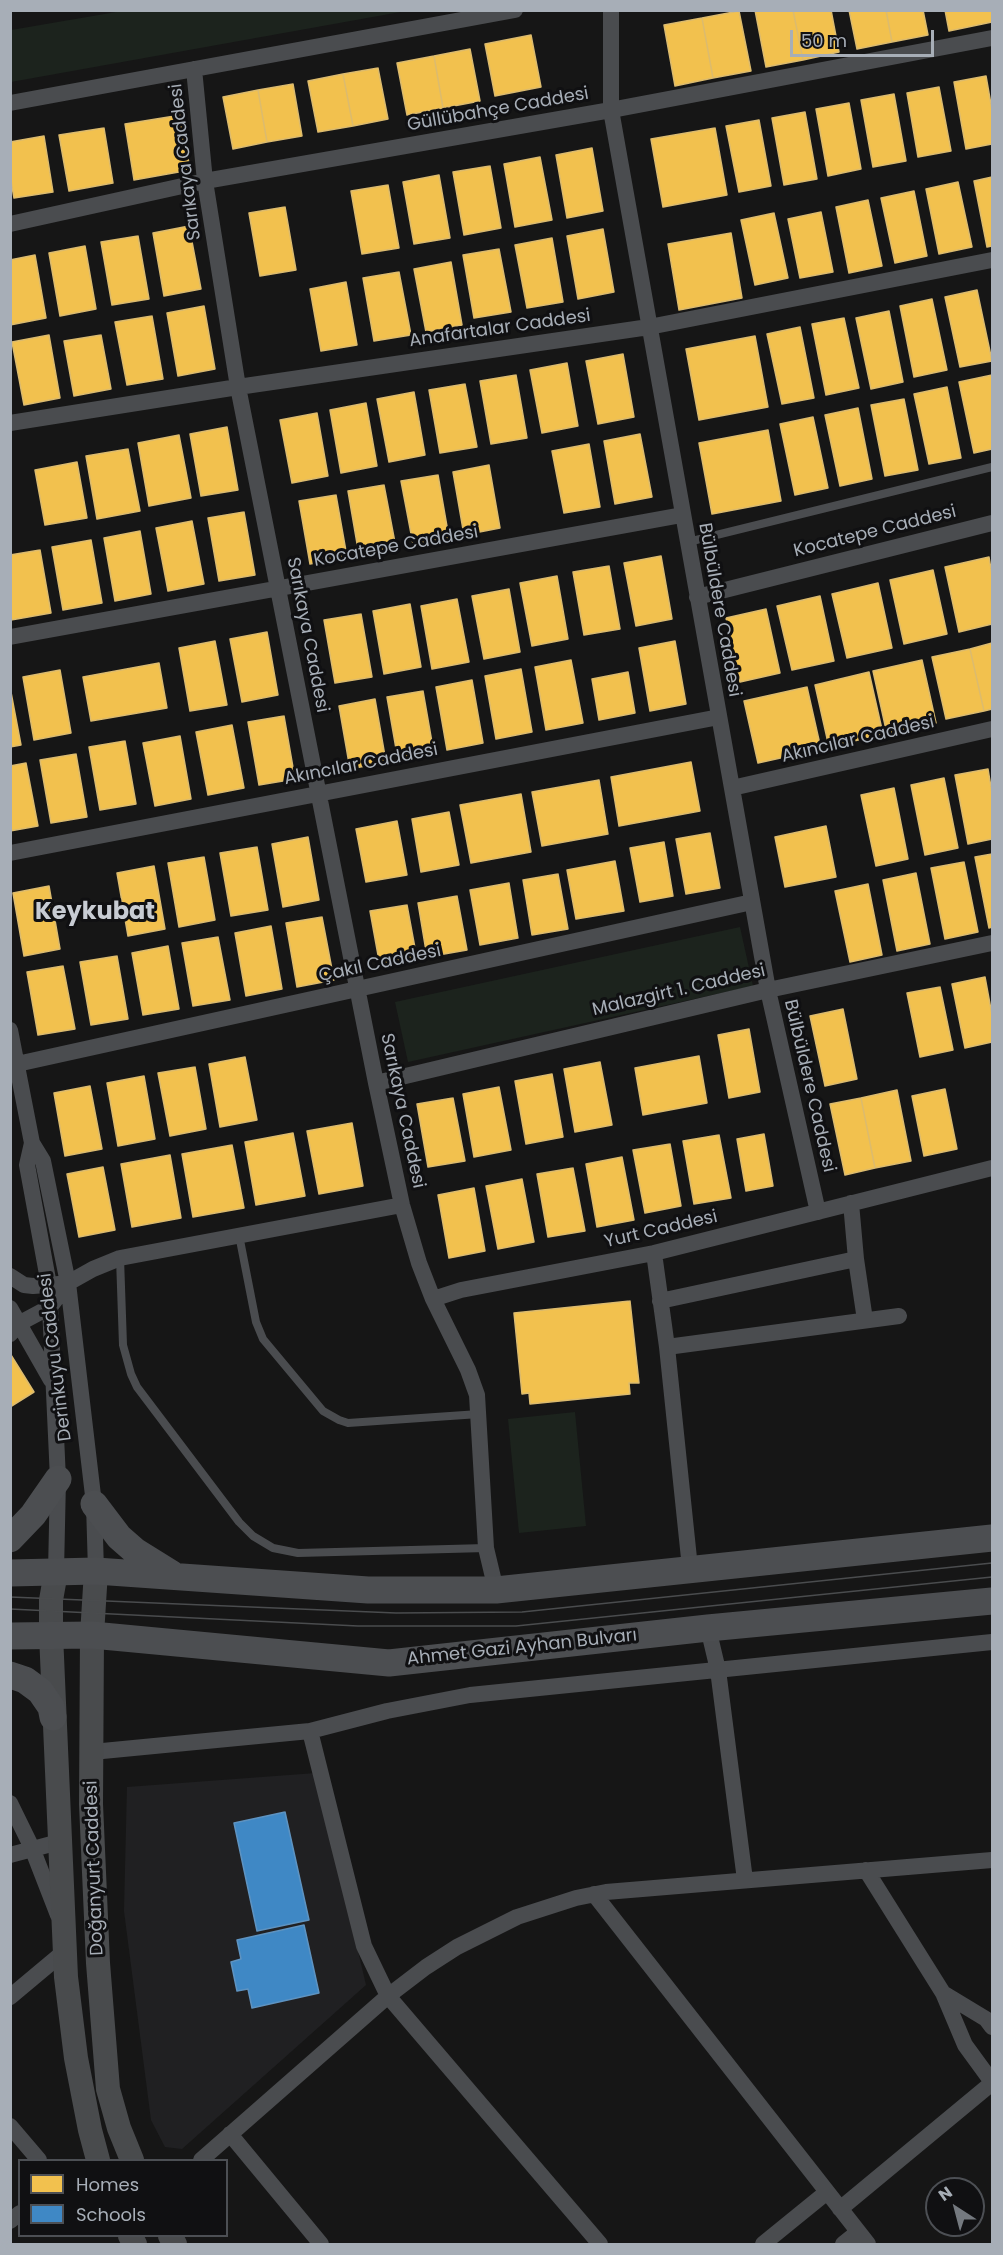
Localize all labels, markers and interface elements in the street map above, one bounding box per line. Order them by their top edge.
scale bar [793,18,937,56]
text: 50 m [801,28,847,53]
street label: Sarıkaya Caddesi [166,82,206,242]
street label: Güllübahçe Caddesi [406,83,590,137]
street label: Anafartalar Caddesi [408,306,592,352]
street label: Kocatepe Caddesi [792,501,958,563]
street label: Bülbüldere Caddesi [693,521,745,699]
street label: Kocatepe Caddesi [312,522,480,572]
street label: Sarıkaya Caddesi [281,555,333,715]
street label: Akıncılar Caddesi [779,712,937,768]
street label: Akıncılar Caddesi [282,739,440,791]
district label: Keykubat [35,899,155,927]
street label: Çakıl Caddesi [317,941,443,987]
street label: Malazgirt 1. Caddesi [590,961,768,1021]
street label: Bülbüldere Caddesi [779,998,839,1174]
street label: Sarıkaya Caddesi [375,1032,429,1190]
street label: Yurt Caddesi [602,1206,720,1254]
street label: Derinkuyu Caddesi [35,1272,77,1442]
street label: Ahmet Gazi Ayhan Bulvarı [406,1625,638,1671]
street label: Doğanyurt Caddesi [81,1780,109,1956]
legend [18,2159,228,2237]
text: Homes [76,2172,139,2197]
north arrow [925,2177,985,2237]
text: N [934,2181,957,2207]
text: Schools [76,2202,146,2227]

